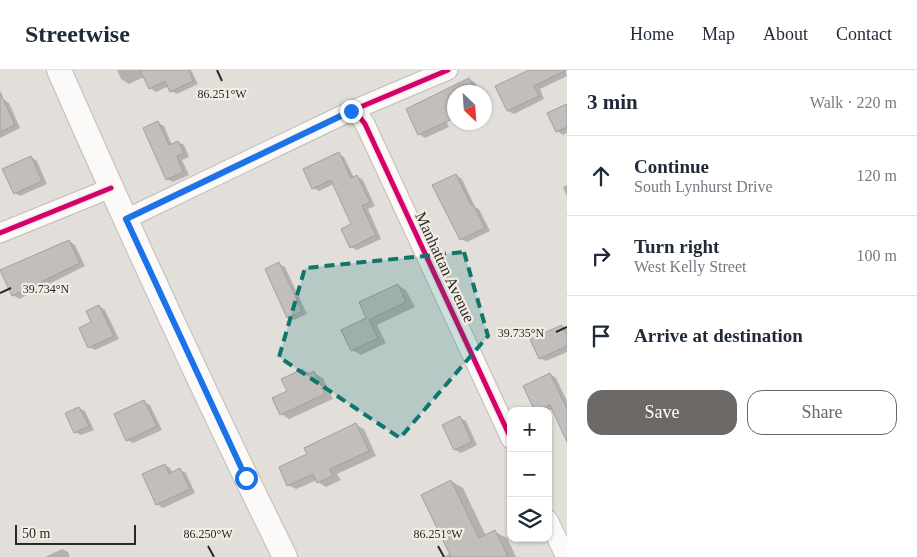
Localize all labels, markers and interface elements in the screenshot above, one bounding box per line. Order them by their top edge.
text: Streetwise [25,21,130,47]
text: Home [630,24,674,44]
text: Map [702,24,735,44]
text: About [763,24,808,44]
text: Contact [836,24,892,44]
north arrow [447,85,492,130]
text: 86.251°W [197,87,247,101]
text: 3 min [587,90,638,114]
text: Walk · 220 m [810,94,897,111]
route end [340,100,363,123]
text: Continue [634,156,709,177]
icon: ahead [587,162,615,190]
text: 120 m [857,167,897,184]
text: South Lynhurst Drive [634,178,773,195]
street label: Manhattan Avenue [412,209,478,325]
text: Turn right [634,236,719,257]
icon: right [587,242,615,270]
text: 100 m [857,247,897,264]
text: West Kelly Street [634,258,746,275]
text: 39.734°N [23,282,70,296]
icon: arrive [587,322,615,350]
text: Arrive at destination [634,325,803,346]
text: 39.735°N [498,326,545,340]
button: Save [587,390,737,435]
button: Share [747,390,897,435]
map controls [507,407,552,542]
button: + [507,407,552,452]
button: − [507,452,552,497]
route start [235,467,258,490]
button: layers [507,497,552,542]
scale bar [15,522,136,545]
text: 50 m [22,526,50,541]
text: 86.250°W [183,527,233,541]
text: 86.251°W [413,527,463,541]

